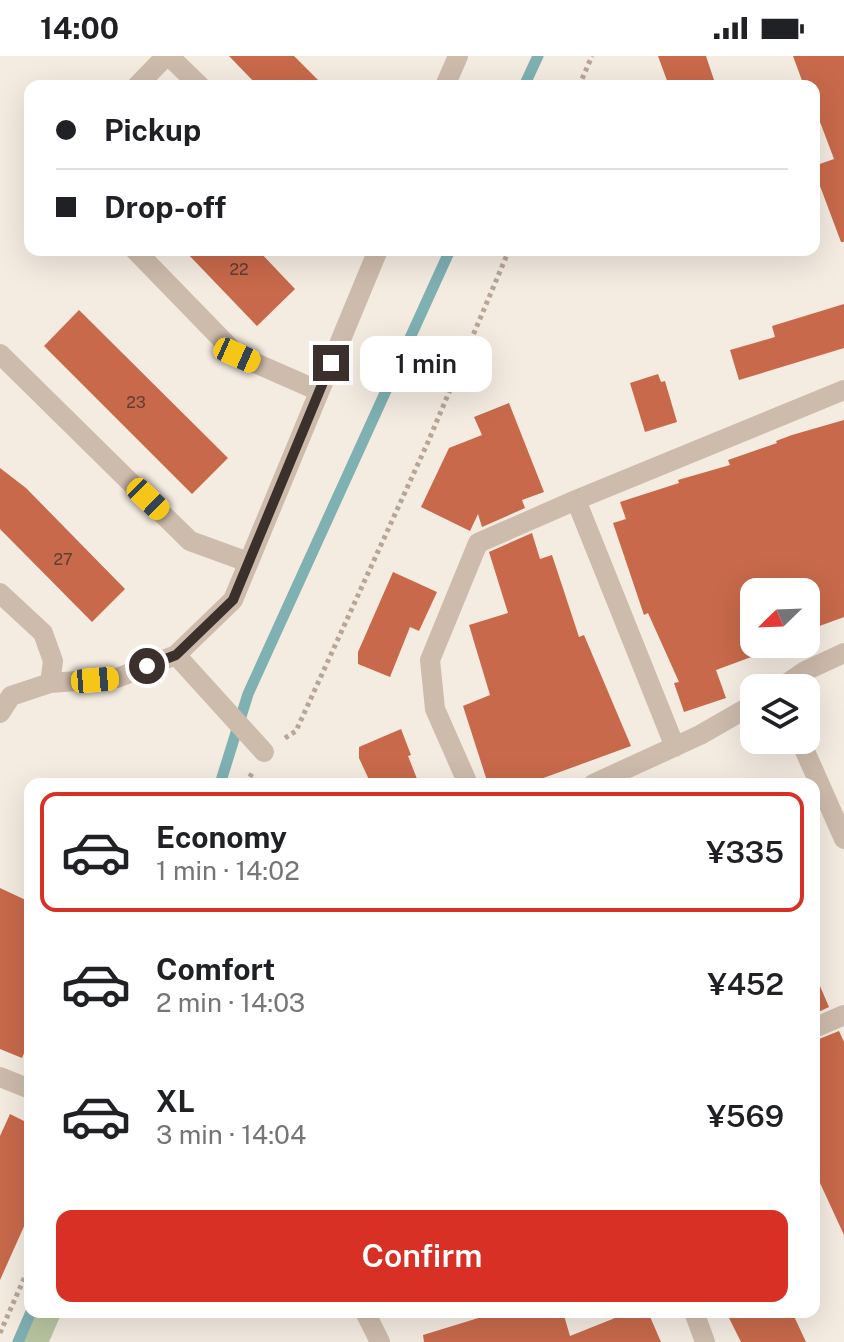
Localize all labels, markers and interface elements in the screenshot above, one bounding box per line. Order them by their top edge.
text: 14:00 [40,10,119,46]
text: Pickup [104,112,201,148]
text: Drop-off [104,189,226,225]
house number: 22 [229,260,249,279]
car [210,334,264,376]
callout: 1 min [359,335,491,391]
route end [313,345,349,381]
text: 1 min [395,348,457,379]
house number: 23 [126,393,146,412]
car [122,474,174,524]
house number: 27 [53,550,73,569]
north arrow [740,578,820,658]
map controls [740,578,820,754]
route start [129,648,165,684]
car [70,666,120,694]
button: layers [740,674,820,754]
icon: car [60,816,132,888]
text: Economy [156,819,287,855]
text: ¥335 [706,834,784,870]
text: 1 min · 14:02 [156,855,300,886]
icon: car [60,948,132,1020]
text: Comfort [156,951,275,987]
text: ¥452 [708,966,784,1002]
text: 2 min · 14:03 [156,987,305,1018]
icon: car [60,1080,132,1152]
text: XL [156,1083,195,1119]
text: ¥569 [707,1098,784,1134]
text: 3 min · 14:04 [156,1119,306,1150]
button: Confirm [56,1210,788,1302]

